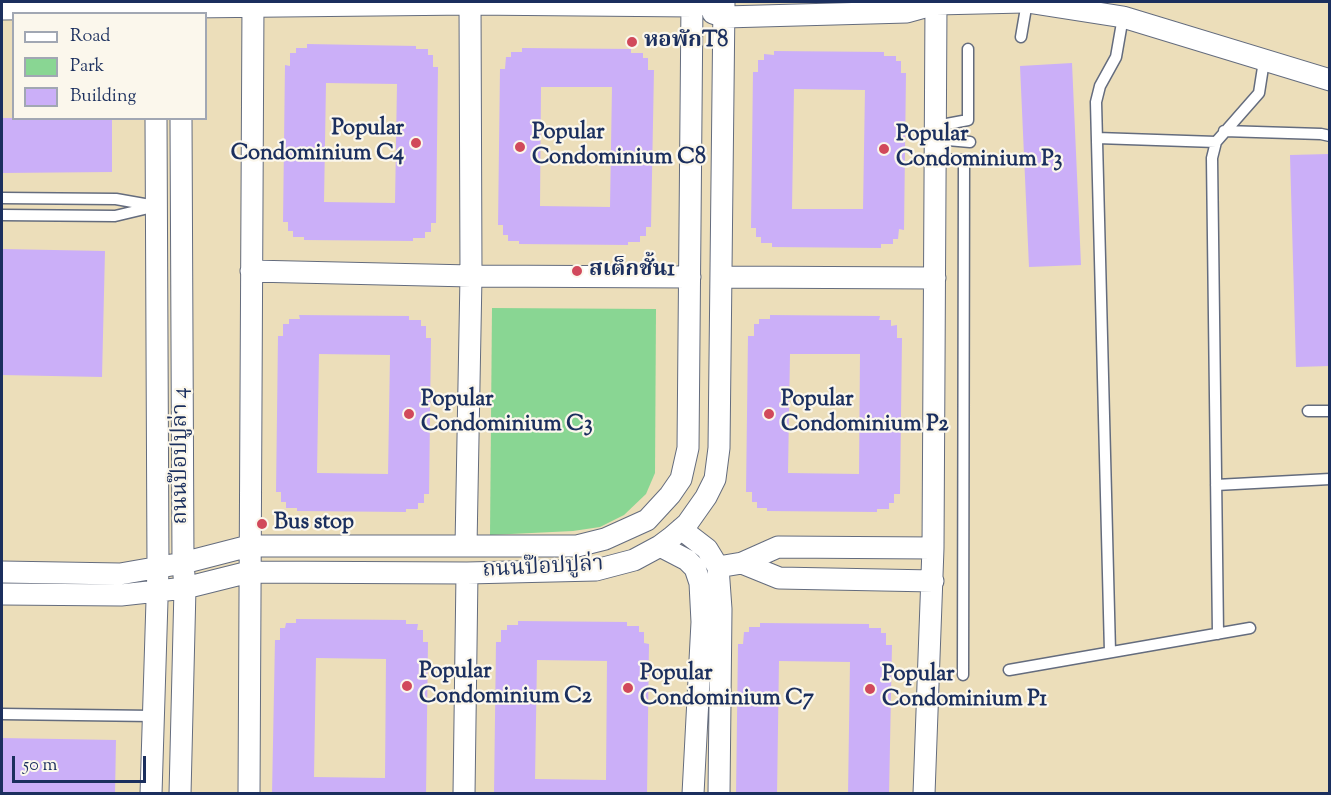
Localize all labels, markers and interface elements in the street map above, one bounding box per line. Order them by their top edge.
legend [12,12,207,120]
text: Road [70,24,110,50]
place label: หอพักT8 [644,29,728,55]
marker: หอพักT8 [625,35,639,49]
text: Park [70,54,104,80]
text: Building [70,84,136,110]
place label: Popular Condominium C4 [231,117,404,168]
place label: Popular Condominium C8 [532,121,706,172]
place label: Popular Condominium P3 [896,123,1062,174]
marker: Popular Condominium C4 [409,136,423,150]
marker: Popular Condominium C8 [513,140,527,154]
marker: Popular Condominium P3 [877,142,891,156]
place label: สเต็กชั้น1 [589,258,675,284]
marker: สเต็กชั้น1 [570,264,584,278]
street label: ถนนป๊อปปูล่า 4 [169,388,195,524]
place label: Popular Condominium C3 [421,388,593,440]
place label: Popular Condominium P2 [781,388,948,440]
marker: Popular Condominium C3 [402,407,416,421]
marker: Popular Condominium P2 [762,407,776,421]
place label: Bus stop [274,511,354,537]
marker: Bus stop [255,517,269,531]
street label: ถนนป๊อปปูล่า [482,553,604,585]
place label: Popular Condominium C2 [419,660,592,712]
place label: Popular Condominium C7 [640,662,814,714]
place label: Popular Condominium P1 [882,663,1047,714]
marker: Popular Condominium C2 [400,679,414,693]
marker: Popular Condominium C7 [621,681,635,695]
marker: Popular Condominium P1 [863,682,877,696]
scale bar [15,744,148,782]
text: 50 m [23,753,57,779]

